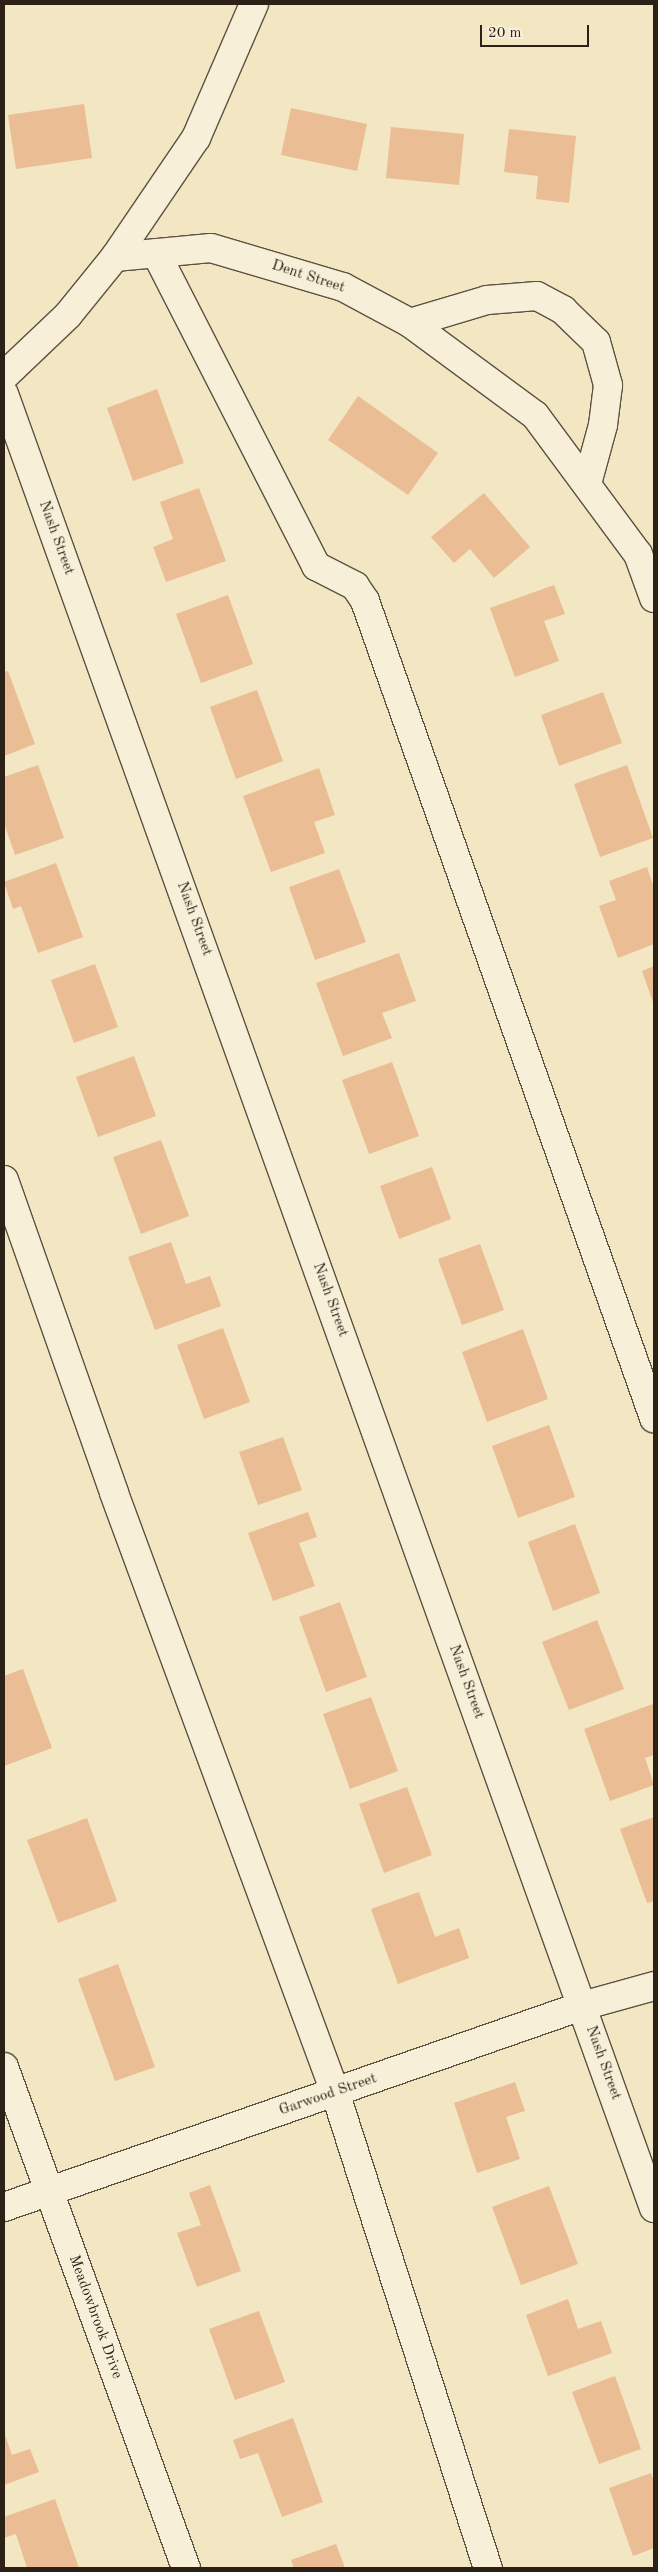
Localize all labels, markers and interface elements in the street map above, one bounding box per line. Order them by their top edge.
scale bar [483,15,592,47]
text: 20 m [488,26,522,41]
street label: Dent Street [269,257,347,297]
street label: Nash Street [34,498,78,578]
street label: Nash Street [172,879,216,959]
street label: Nash Street [308,1260,352,1340]
street label: Nash Street [444,1642,488,1722]
street label: Nash Street [581,2023,625,2103]
street label: Garwood Street [277,2070,379,2120]
street label: Meadowbrook Drive [64,2253,126,2381]

